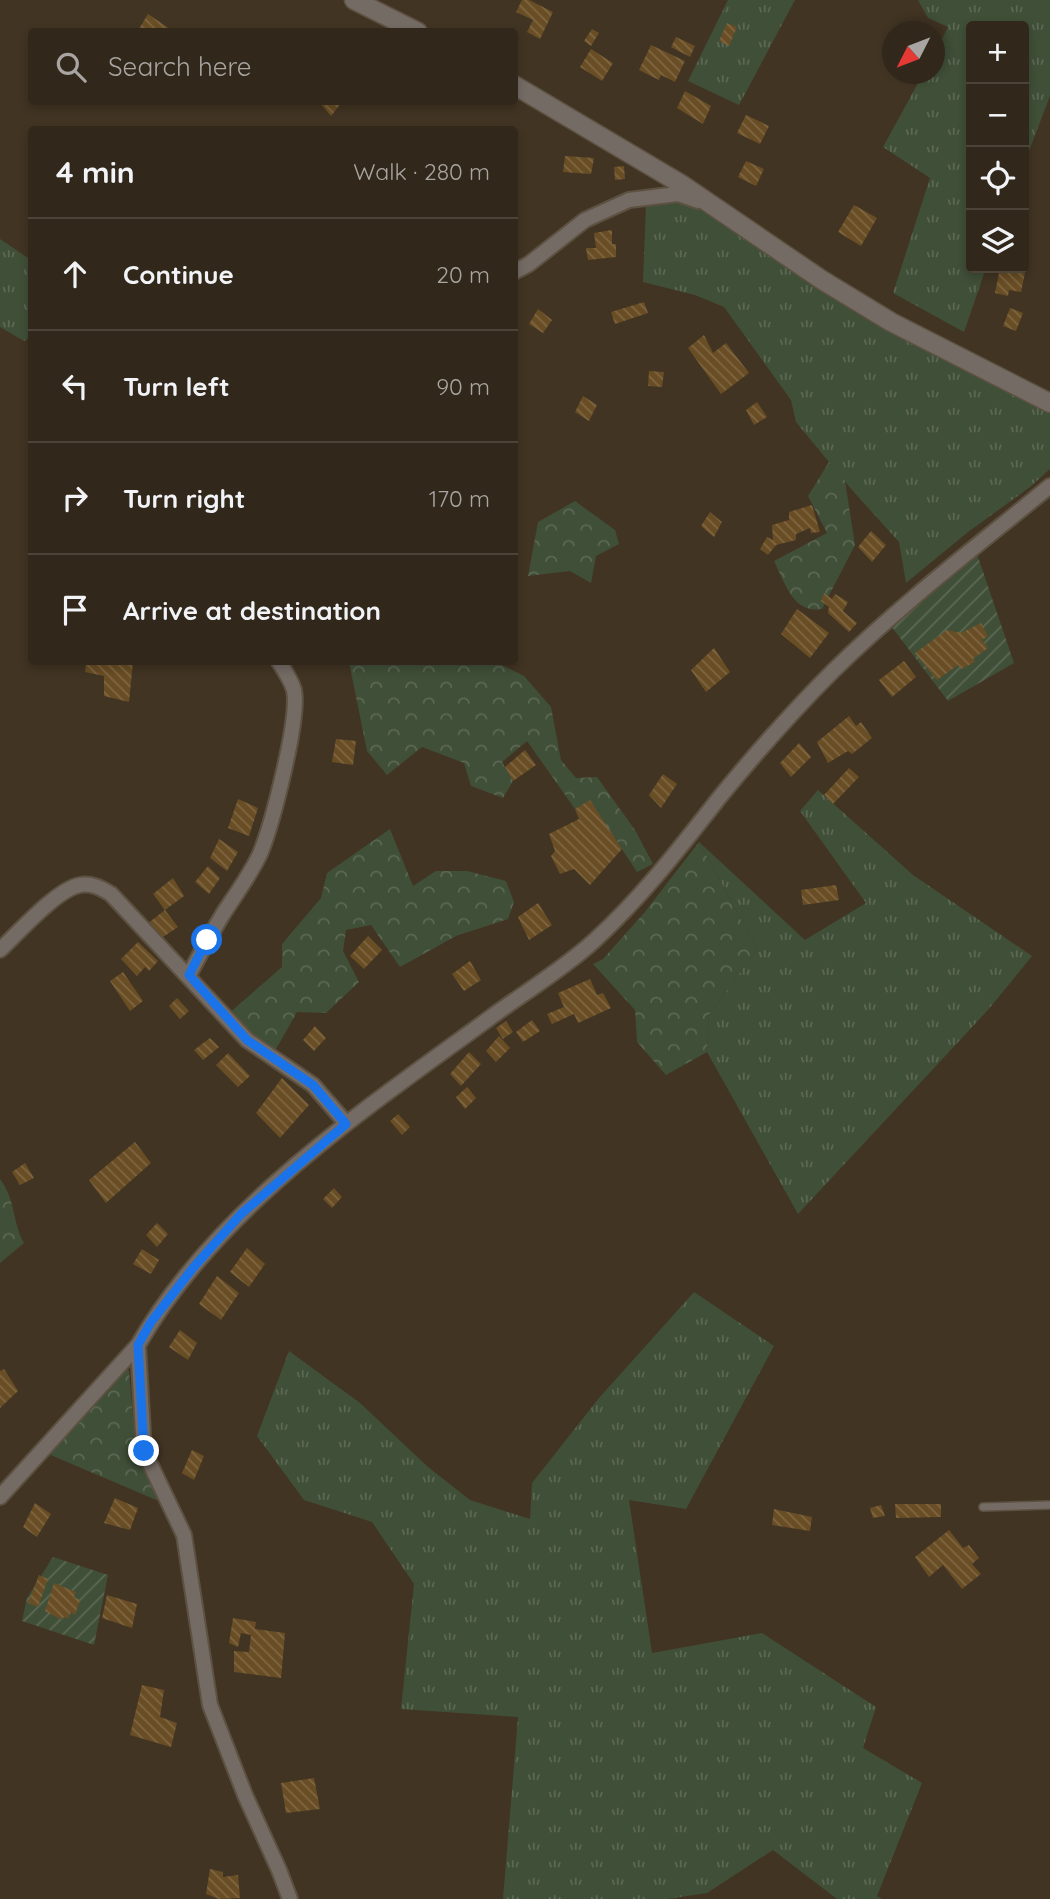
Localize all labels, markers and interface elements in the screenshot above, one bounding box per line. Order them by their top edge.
north arrow [882,21,945,84]
map controls [966,21,1029,273]
button: + [966,21,1029,84]
search box [28,28,518,105]
icon: search [52,48,90,86]
text: Search here [108,50,252,83]
button: − [966,84,1029,147]
button: locate [966,147,1029,210]
text: 4 min [56,153,135,191]
text: Walk · 280 m [353,157,490,186]
button: layers [966,210,1029,273]
icon: ahead [56,255,94,293]
text: Continue [123,258,234,291]
text: 20 m [436,260,490,289]
icon: left [56,367,94,405]
text: Turn left [123,370,230,403]
text: 90 m [436,372,490,401]
icon: right [56,479,94,517]
text: Turn right [123,482,245,515]
text: 170 m [429,484,490,513]
icon: arrive [56,591,94,629]
text: Arrive at destination [123,594,381,627]
route start [191,924,222,955]
route end [128,1435,159,1466]

